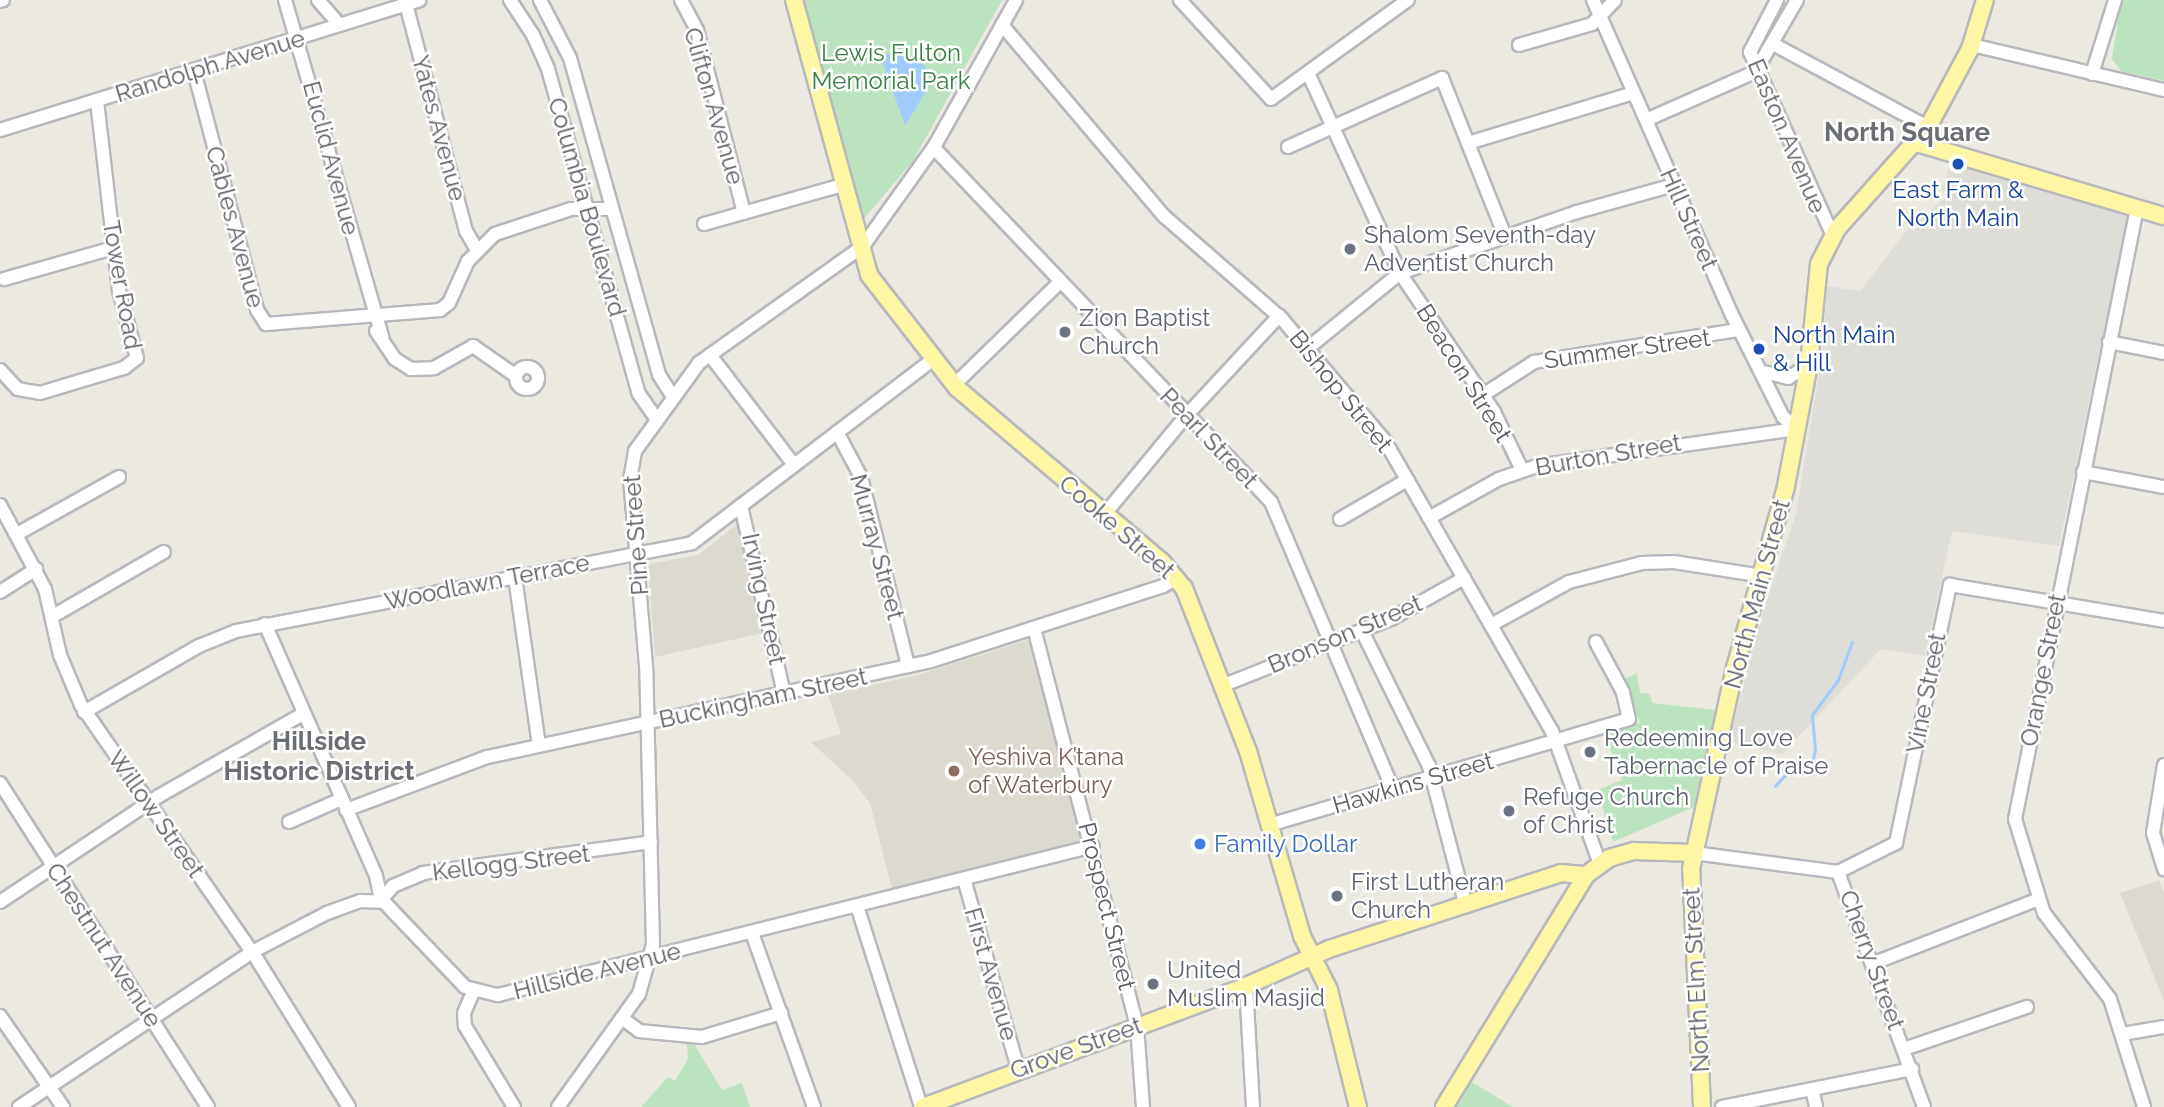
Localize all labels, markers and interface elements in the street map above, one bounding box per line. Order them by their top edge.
street label: Randolph Avenue [111,23,309,109]
street label: Clifton Avenue [678,24,750,188]
park label: Lewis Fulton Memorial Park [811,39,971,95]
street label: Yates Avenue [406,52,472,204]
street label: Easton Avenue [1741,54,1833,218]
street label: Euclid Avenue [297,78,365,238]
street label: Columbia Boulevard [542,94,632,320]
district label: North Square [1824,117,1990,149]
street label: Cables Avenue [199,143,271,311]
marker: East Farm & North Main [1950,156,1966,172]
street label: Hill Street [1654,164,1724,274]
place label: East Farm & North Main [1892,176,2024,232]
street label: Tower Road [96,218,148,352]
place label: Shalom Seventh-day Adventist Church [1364,221,1596,277]
marker: Shalom Seventh-day Adventist Church [1342,241,1358,257]
street label: Beacon Street [1410,299,1518,447]
place label: Zion Baptist Church [1079,304,1210,360]
place label: North Main & Hill [1773,321,1895,377]
street label: Summer Street [1542,323,1712,375]
marker: Zion Baptist Church [1057,324,1073,340]
street label: Bishop Street [1283,324,1399,458]
marker: North Main & Hill [1751,341,1767,357]
street label: Pearl Street [1154,381,1264,495]
street label: Burton Street [1533,428,1683,482]
street label: Cooke Street [1053,469,1181,585]
street label: Murray Street [844,471,910,623]
street label: Pine Street [617,474,655,596]
street label: North Main Street [1718,496,1796,692]
street label: Irving Street [736,531,792,667]
street label: Woodlawn Terrace [382,548,592,616]
street label: Bronson Street [1264,589,1426,679]
street label: Orange Street [2014,591,2072,749]
street label: Vine Street [1900,630,1952,756]
street label: Buckingham Street [656,662,870,734]
place label: Redeeming Love Tabernacle of Praise [1604,724,1829,780]
district label: Hillside Historic District [223,726,415,788]
place label: Yeshiva K’tana of Waterbury [968,743,1124,799]
marker: Redeeming Love Tabernacle of Praise [1582,744,1598,760]
street label: Willow Street [101,745,211,883]
street label: Hawkins Street [1329,746,1497,820]
marker: Yeshiva K’tana of Waterbury [946,763,962,779]
place label: Refuge Church of Christ [1523,783,1689,839]
marker: Refuge Church of Christ [1501,803,1517,819]
street label: Prospect Street [1072,819,1142,993]
place label: Family Dollar [1214,830,1358,858]
marker: Family Dollar [1192,836,1208,852]
street label: Kellogg Street [431,839,591,887]
street label: Chestnut Avenue [40,857,168,1033]
place label: First Lutheran Church [1351,868,1504,924]
street label: Cherry Street [1833,886,1911,1034]
street label: North Elm Street [1677,887,1715,1073]
marker: First Lutheran Church [1329,888,1345,904]
street label: First Avenue [958,904,1024,1044]
street label: Hillside Avenue [510,936,684,1006]
place label: United Muslim Masjid [1167,956,1325,1012]
marker: United Muslim Masjid [1145,976,1161,992]
street label: Grove Street [1006,1011,1146,1085]

